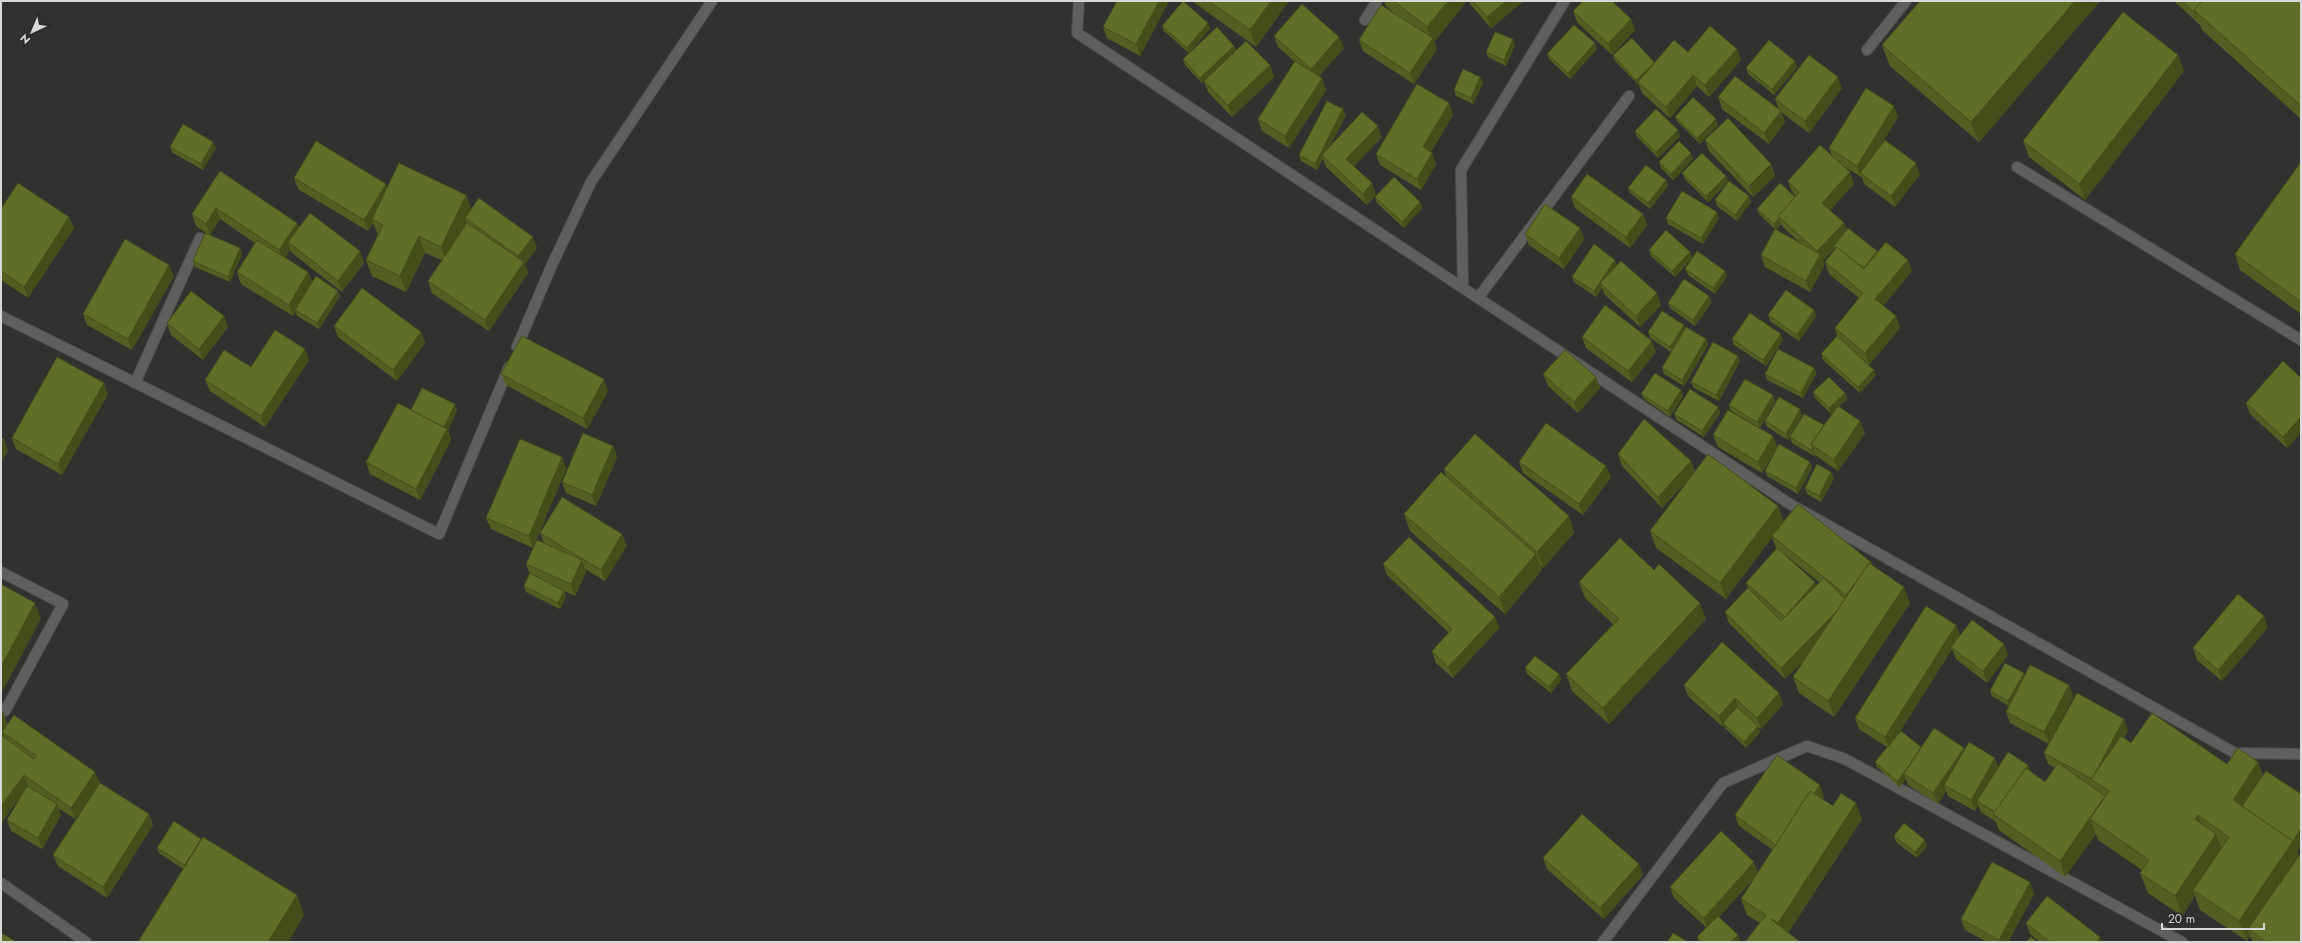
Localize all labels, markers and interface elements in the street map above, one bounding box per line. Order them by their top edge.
north arrow [12,12,52,52]
text: N [16,30,34,48]
scale bar [2162,905,2264,931]
text: 20 m [2168,910,2195,928]

